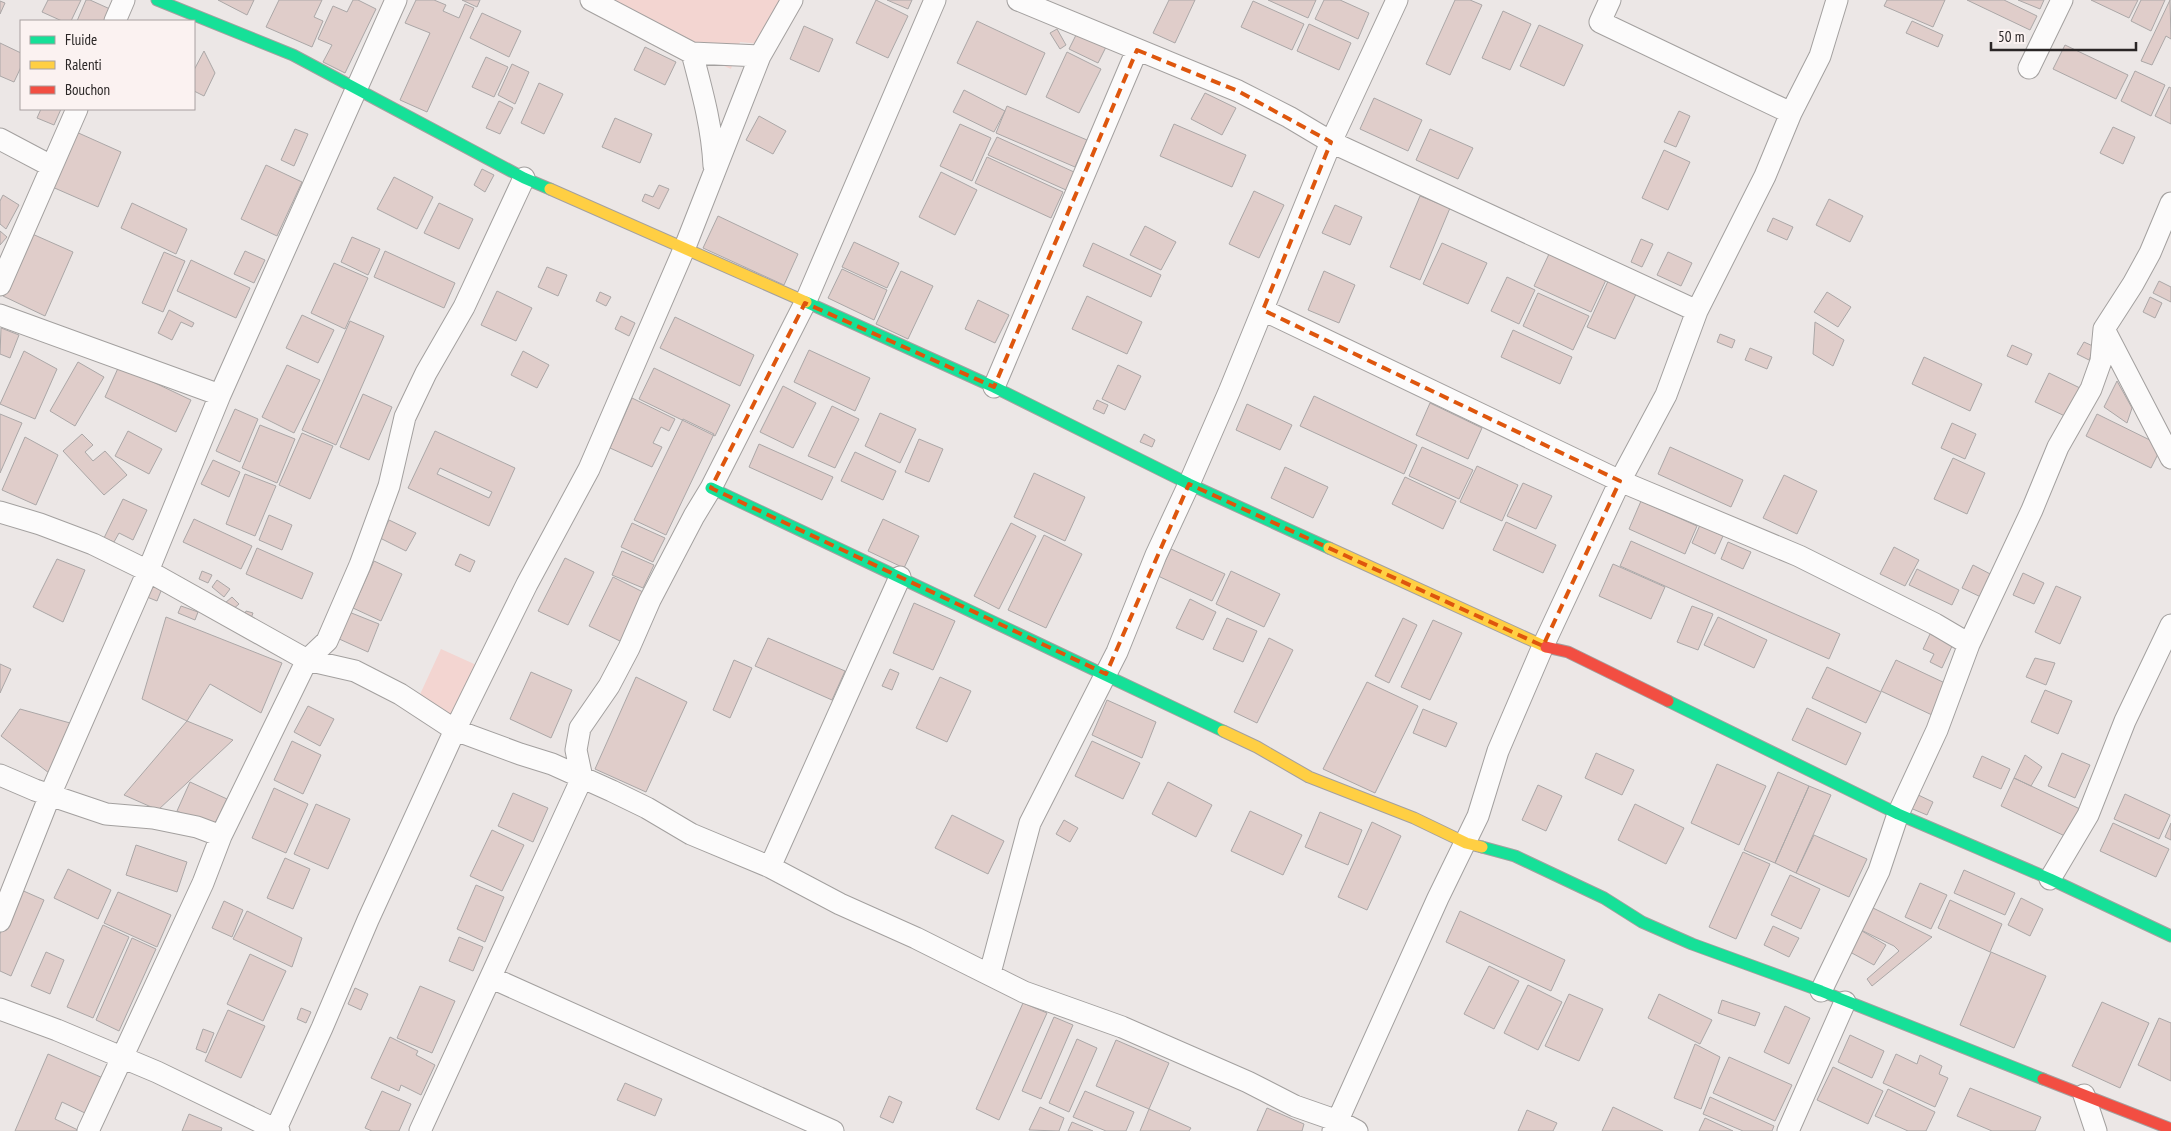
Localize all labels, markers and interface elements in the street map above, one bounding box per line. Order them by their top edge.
legend [20,20,195,110]
scale bar [1991,20,2136,52]
text: 50 m [1998,27,2024,46]
text: Fluide [65,30,97,49]
text: Ralenti [65,55,102,74]
text: Bouchon [65,80,110,99]

